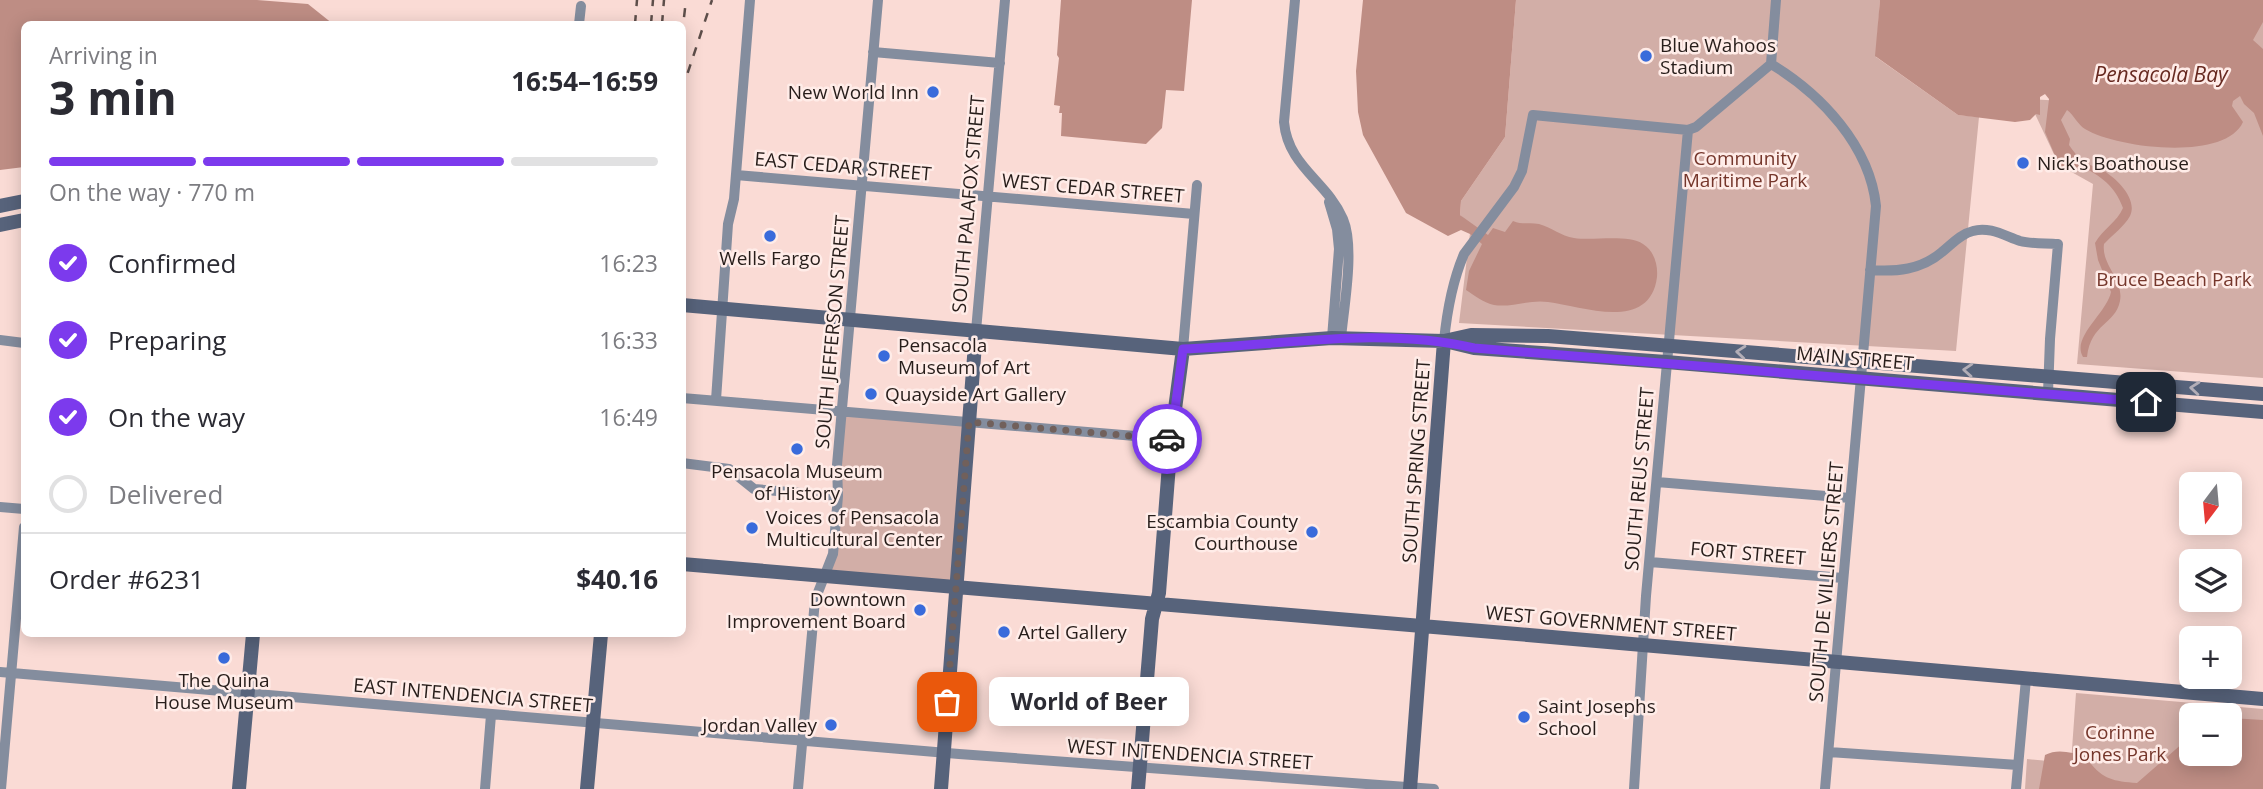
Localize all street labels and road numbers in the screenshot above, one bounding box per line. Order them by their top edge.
street label: SOUTH PALAFOX STREET [946,93,991,314]
street label: EAST CEDAR STREET [753,145,933,187]
street label: WEST CEDAR STREET [1001,167,1186,209]
street label: SOUTH JEFFERSON STREET [809,213,855,450]
street label: MAIN STREET [1795,340,1915,376]
street label: SOUTH SPRING STREET [1396,358,1436,564]
street label: SOUTH REUS STREET [1618,386,1660,572]
street label: SOUTH DE VILLIERS STREET [1803,460,1850,703]
street label: FORT STREET [1689,535,1807,571]
street label: WEST GOVERNMENT STREET [1484,599,1738,647]
street label: EAST INTENDENCIA STREET [352,672,594,718]
street label: WEST INTENDENCIA STREET [1066,732,1314,776]

